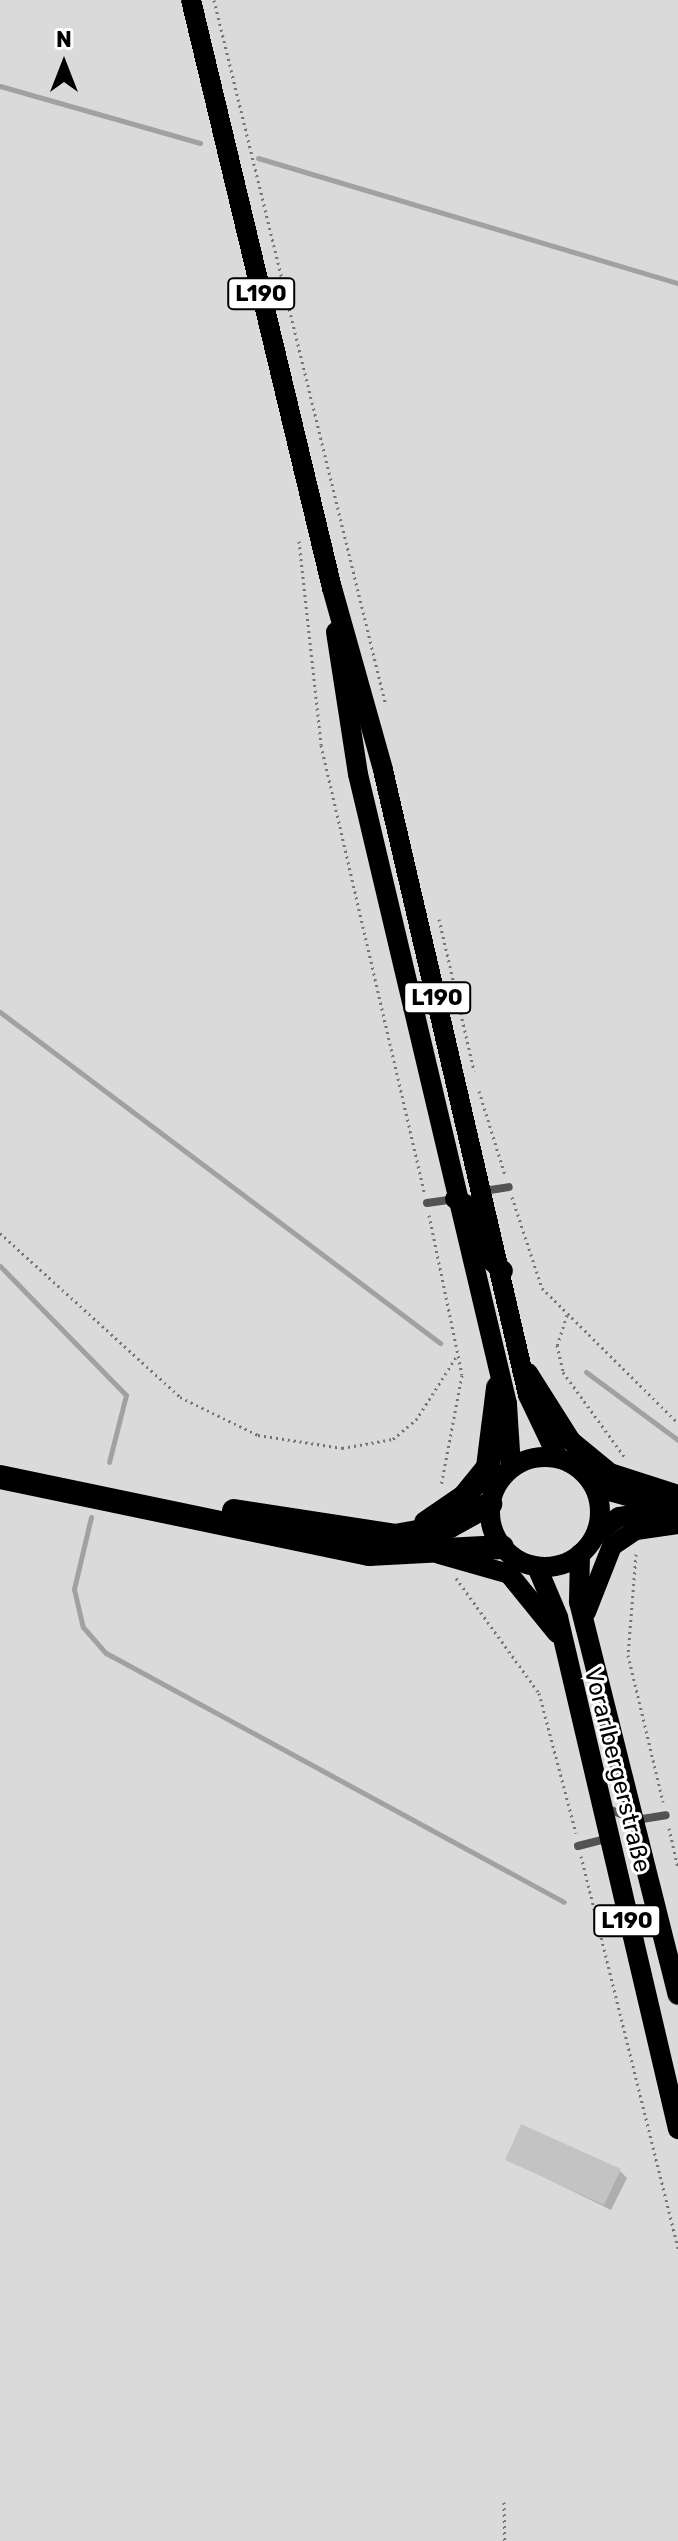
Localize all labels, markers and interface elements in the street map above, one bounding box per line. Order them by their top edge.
north arrow [24,24,104,104]
text: N [56,26,72,53]
road number: L190 [227,276,295,312]
road number: L190 [403,980,471,1016]
street label: Vorarlbergerstraße [578,1665,656,1875]
road number: L190 [593,1903,661,1939]

